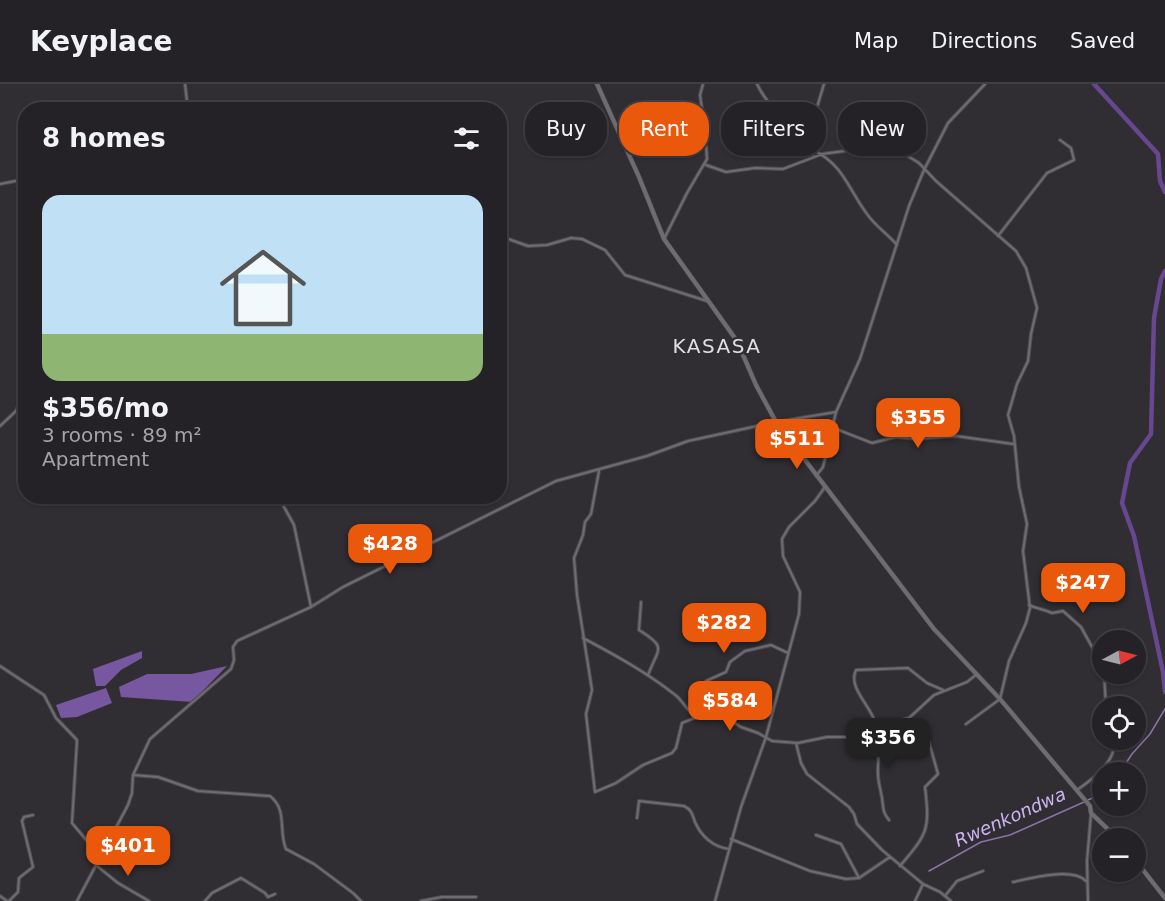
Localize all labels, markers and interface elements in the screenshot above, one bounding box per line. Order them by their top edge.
text: Keyplace [30,25,173,58]
text: Map [854,29,898,53]
text: Directions [931,29,1037,53]
text: Saved [1070,29,1135,53]
chip: Buy [525,102,607,156]
chip: Rent [619,102,709,156]
chip: Filters [721,102,826,156]
chip: New [838,102,926,156]
icon: filters [450,122,483,155]
text: 8 homes [42,123,166,153]
icon: home [209,234,317,342]
district label: KASASA [673,334,761,358]
text: $356/mo [42,393,169,423]
pin: $355 [882,398,954,449]
text: $355 [890,405,946,429]
pin: $511 [761,419,833,470]
text: 3 rooms · 89 m² [42,423,202,447]
text: $511 [769,426,825,450]
text: Apartment [42,447,149,471]
pin: $428 [354,524,426,575]
text: $428 [362,531,418,555]
pin: $247 [1047,563,1119,614]
text: $247 [1055,570,1111,594]
pin: $282 [688,603,760,654]
text: $282 [696,610,752,634]
north arrow [1092,630,1146,684]
map controls [1092,630,1146,882]
pin: $584 [694,681,766,732]
text: $584 [702,688,758,712]
button: locate [1092,696,1146,750]
pin: $356 [852,718,924,769]
text: $356 [860,725,916,749]
button: + [1092,762,1146,816]
water label: Rwenkondwa [951,783,1069,851]
pin: $401 [92,826,164,877]
button: − [1092,828,1146,882]
text: $401 [100,833,156,857]

